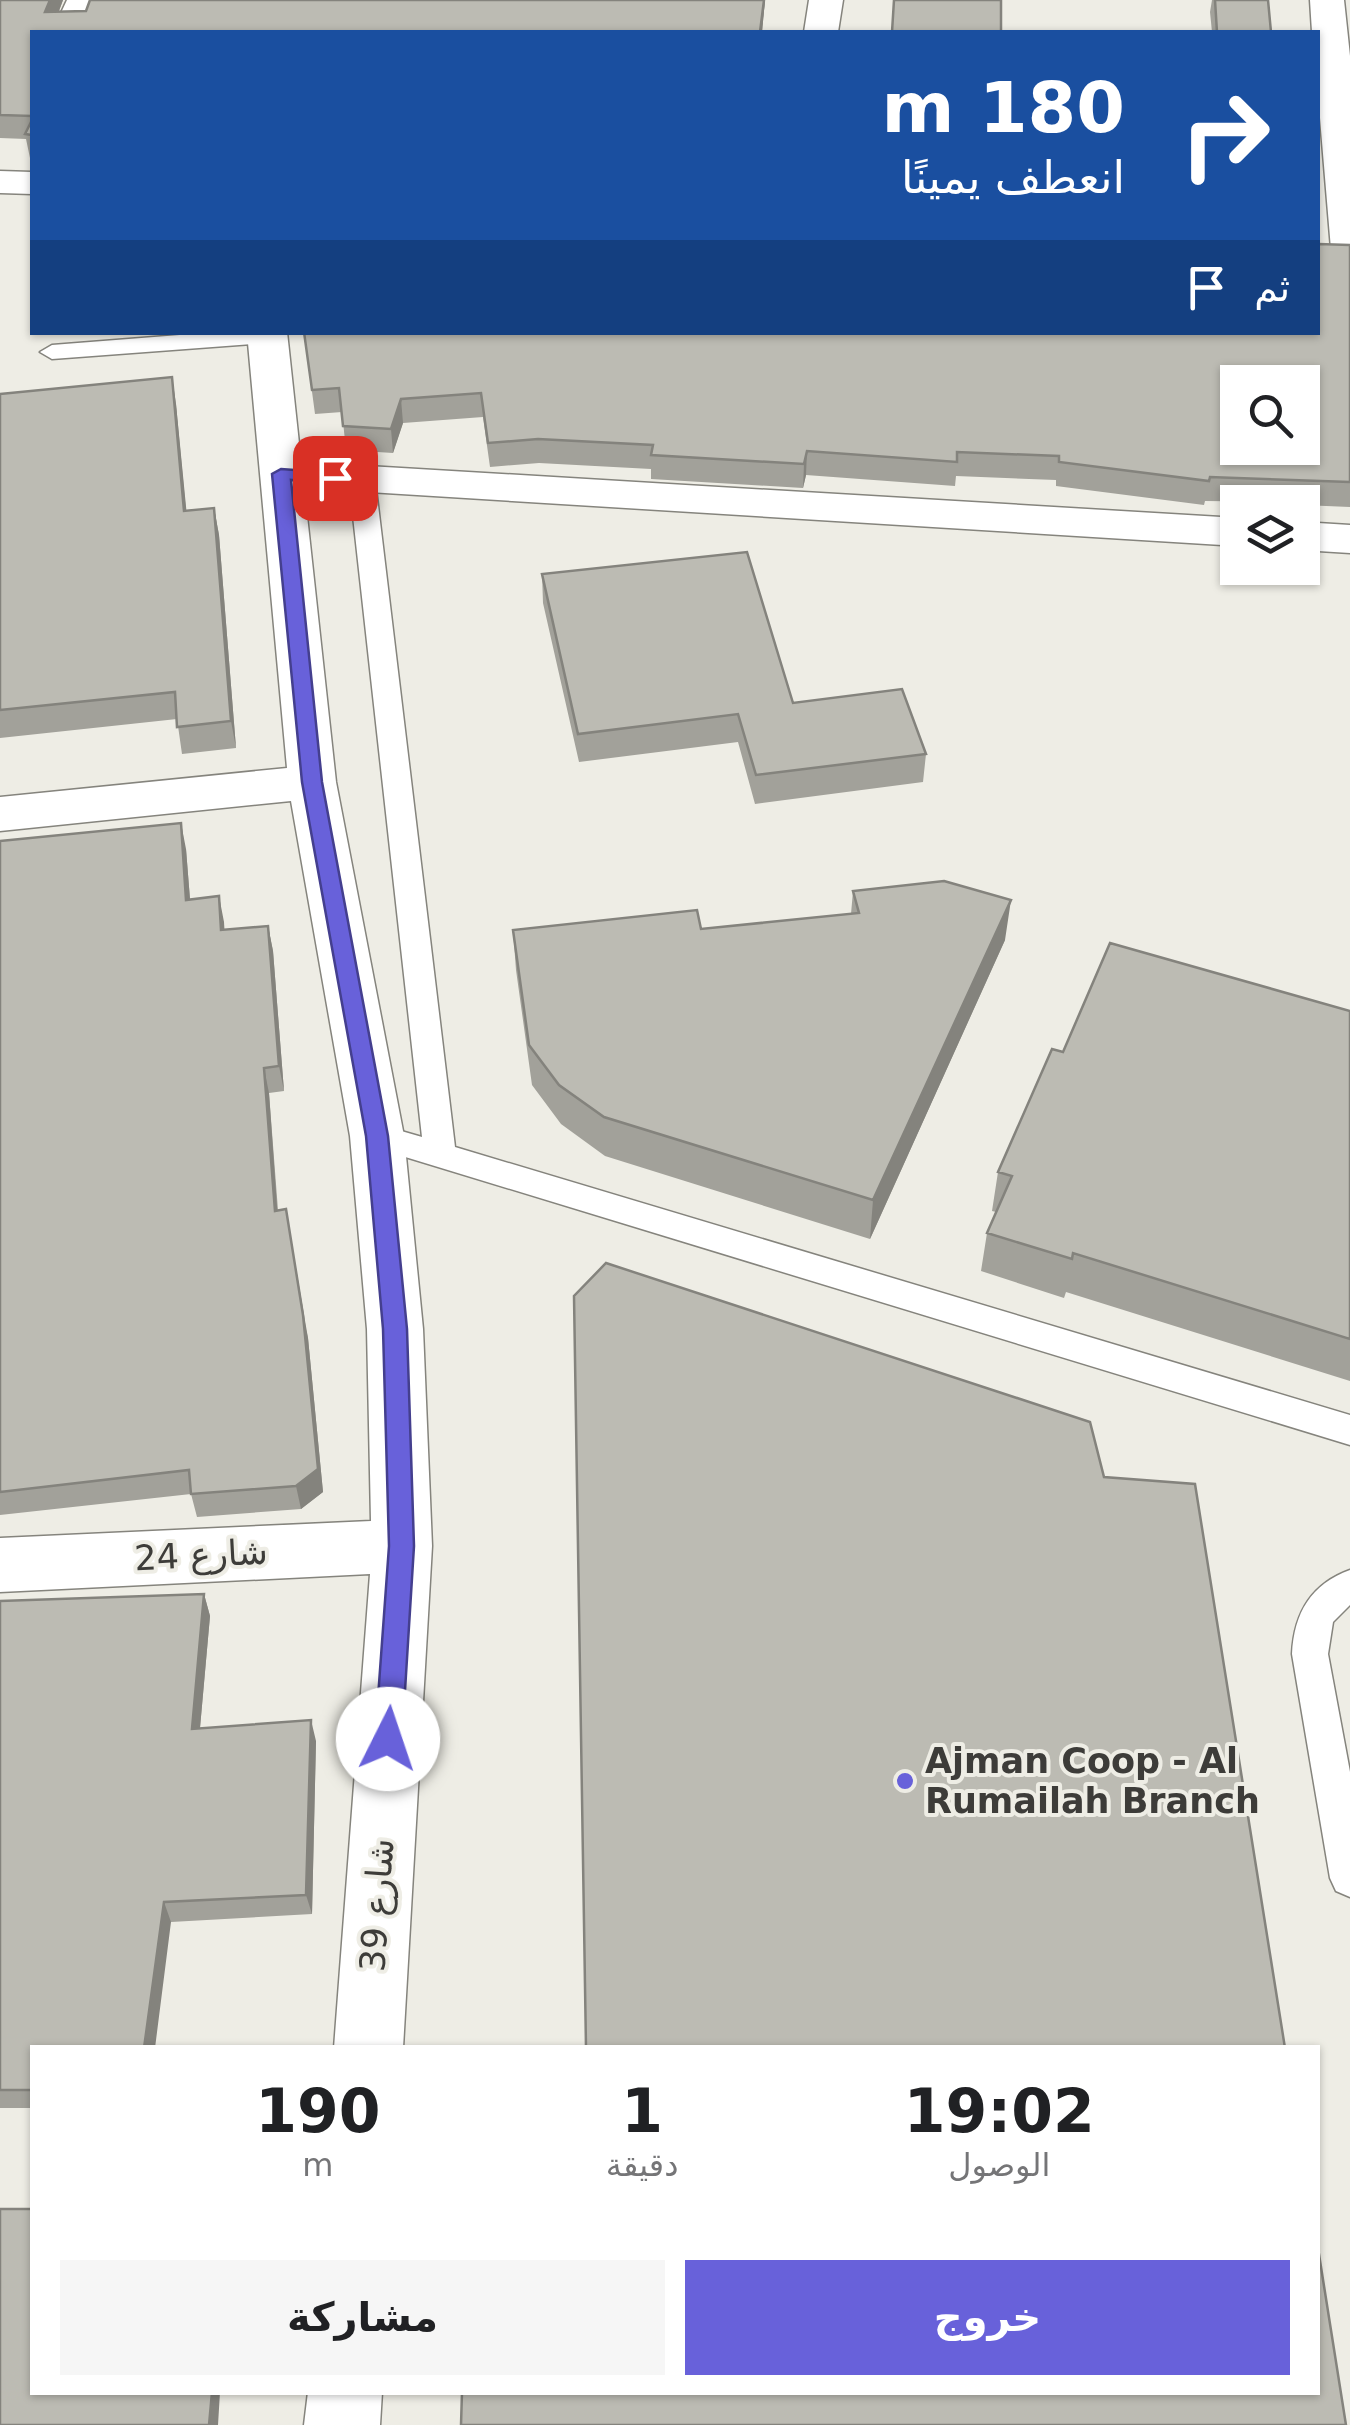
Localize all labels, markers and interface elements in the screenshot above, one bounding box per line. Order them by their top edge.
text: 180 m [882,67,1125,149]
icon: right [1160,70,1290,200]
text: انعطف يمينًا [901,151,1125,204]
icon: arrive [1179,260,1234,315]
text: ثم [1254,266,1290,310]
map controls [1220,365,1320,585]
button: search [1220,365,1320,465]
pin [293,436,378,521]
icon: arrive [308,451,363,506]
button: layers [1220,485,1320,585]
street label: شارع 24 [133,1532,269,1579]
position arrow [336,1687,440,1791]
place label: Ajman Coop - Al Rumailah Branch [925,1741,1260,1821]
marker: Ajman Coop - Al Rumailah Branch [894,1770,916,1792]
street label: شارع 39 [352,1837,403,1973]
text: 190 [255,2076,381,2146]
text: 1 [621,2076,663,2146]
text: 19:02 [904,2076,1095,2146]
text: m [302,2146,334,2184]
text: دقيقة [606,2146,678,2184]
text: الوصول [948,2146,1050,2184]
button: مشاركة [60,2260,665,2375]
button: خروج [685,2260,1290,2375]

